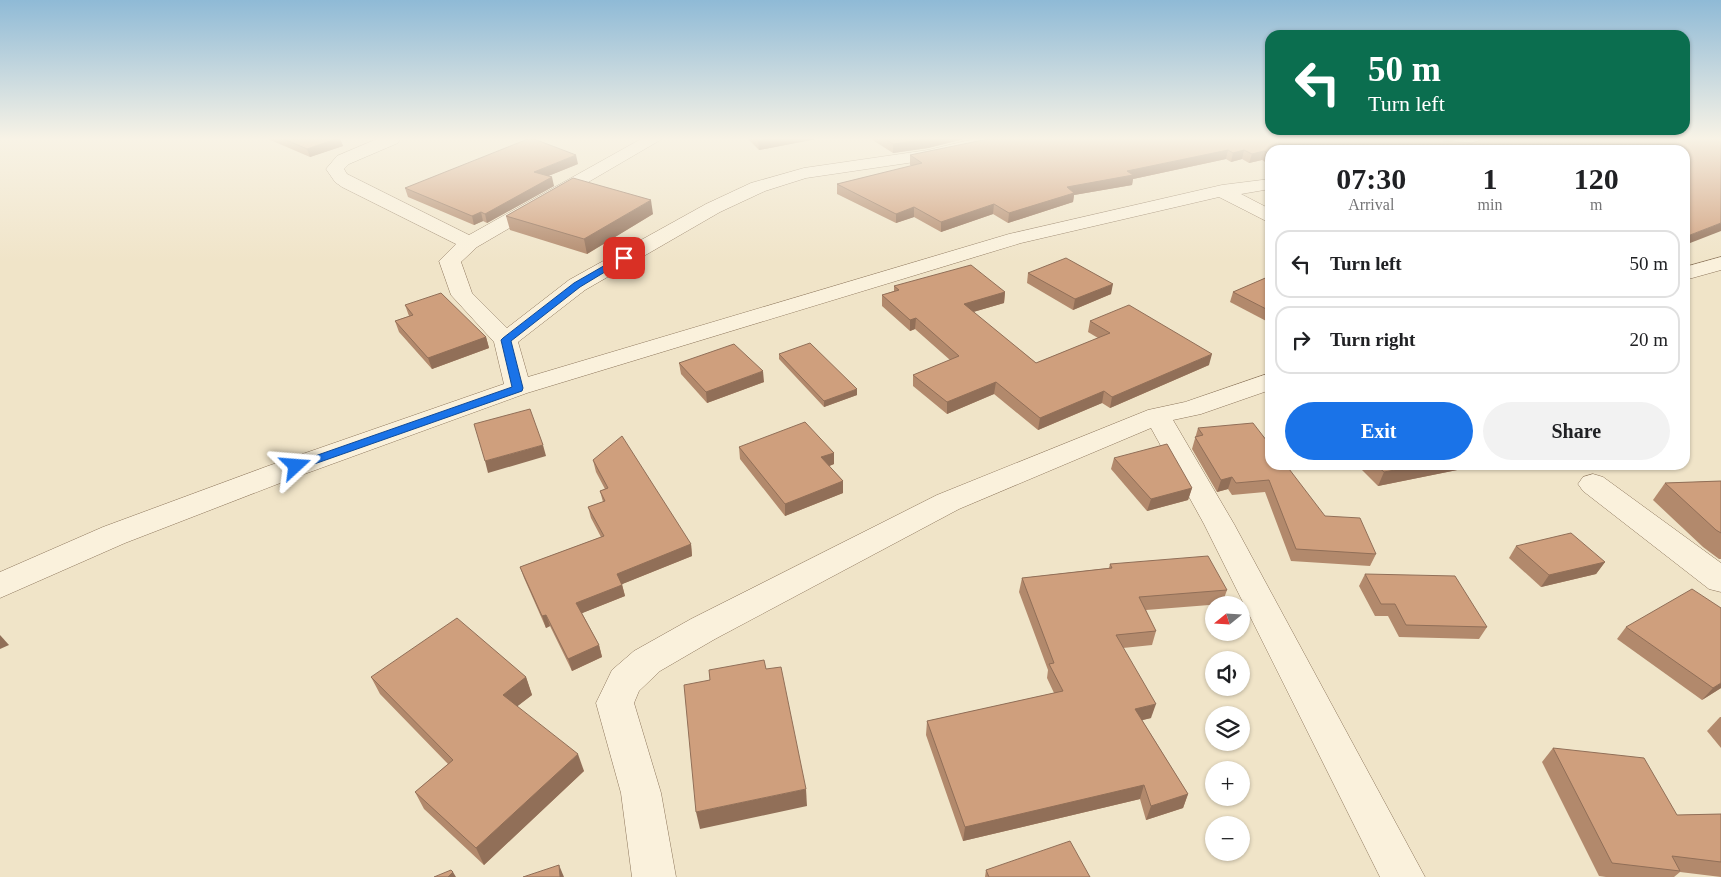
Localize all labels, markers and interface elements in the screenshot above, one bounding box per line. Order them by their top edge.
icon: left [1285,50,1350,115]
text: 50 m [1368,50,1441,89]
text: Turn left [1368,91,1445,116]
text: 07:30 [1336,162,1406,195]
text: 1 [1482,162,1497,195]
text: 120 [1574,162,1619,195]
text: Arrival [1348,196,1394,213]
text: min [1478,196,1502,213]
text: m [1590,196,1602,213]
pin [603,237,645,279]
icon: arrive [610,244,638,272]
icon: left [1287,250,1315,278]
text: Turn left [1330,253,1402,274]
text: 50 m [1629,253,1668,274]
icon: right [1287,326,1315,354]
text: Turn right [1330,329,1415,350]
text: 20 m [1629,329,1668,350]
button: Exit [1285,402,1473,460]
button: Share [1483,402,1670,460]
position arrow [269,439,321,491]
north arrow [1205,596,1250,641]
map controls [1205,596,1250,861]
button: sound [1205,651,1250,696]
button: layers [1205,706,1250,751]
button: + [1205,761,1250,806]
button: − [1205,816,1250,861]

